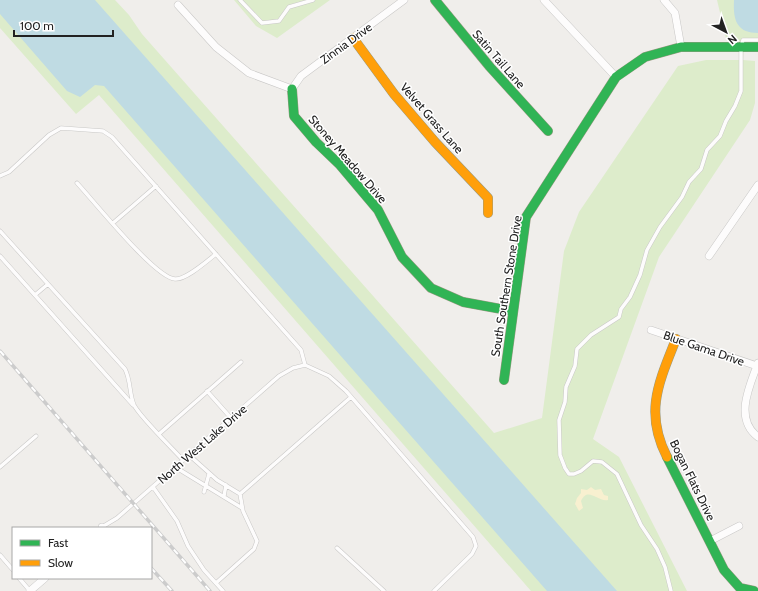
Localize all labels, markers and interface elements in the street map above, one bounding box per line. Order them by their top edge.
scale bar [14,12,113,38]
north arrow [706,12,746,52]
text: 100 m [20,18,54,33]
street label: Zinnia Drive [317,19,375,67]
street label: Satin Tail Lane [469,27,529,91]
text: N [725,32,740,47]
street label: Velvet Grass Lane [397,80,467,156]
street label: Stoney Meadow Drive [306,112,390,206]
street label: South Southern Stone Drive [487,214,525,358]
street label: Blue Gama Drive [661,327,747,369]
street label: North West Lake Drive [154,401,250,487]
street label: Bogan Flats Drive [667,437,719,523]
legend [12,527,152,579]
text: Fast [48,535,68,550]
text: Slow [48,555,73,570]

